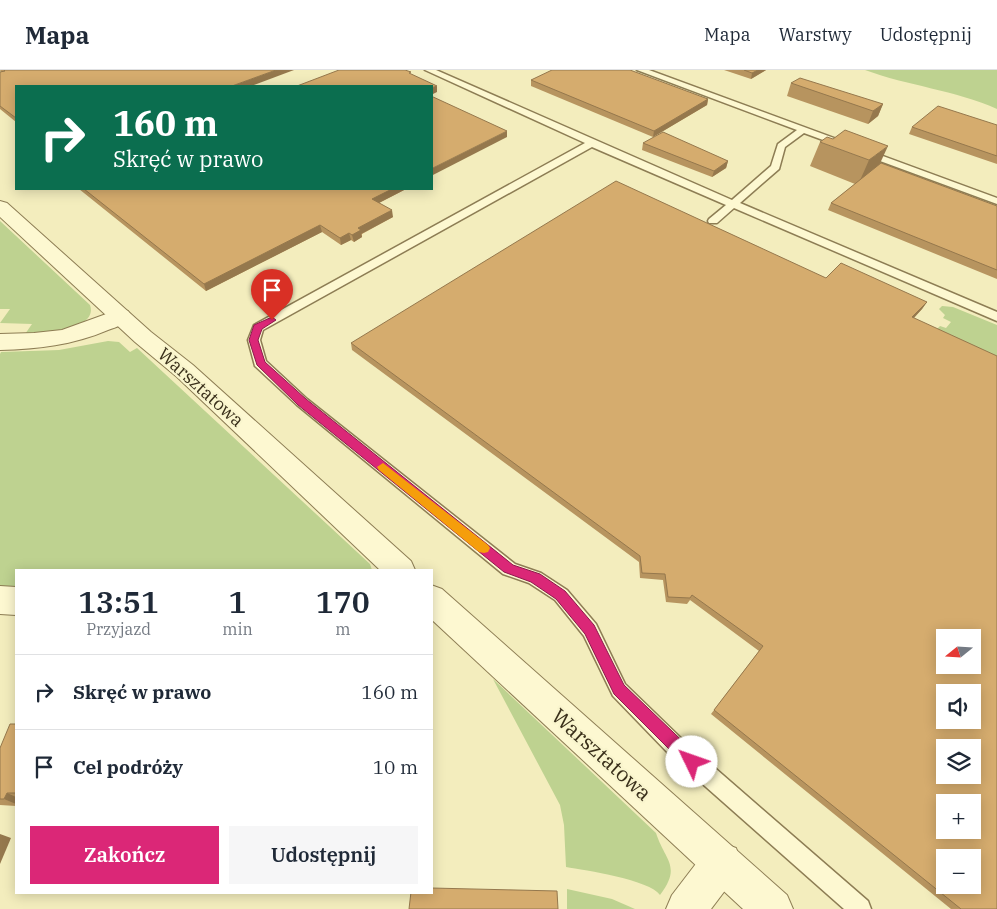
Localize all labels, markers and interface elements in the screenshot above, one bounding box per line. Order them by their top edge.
text: Mapa [25,19,89,51]
text: Mapa [704,23,751,46]
text: Warstwy [779,23,852,46]
text: Udostępnij [880,23,972,46]
text: 160 m [113,100,218,146]
icon: right [30,105,95,170]
text: Skręć w prawo [113,144,263,173]
pin [251,269,293,320]
icon: arrive [258,276,286,304]
street label: Warsztatowa [153,342,249,432]
text: 13:51 [78,582,159,621]
text: 1 [228,582,246,621]
text: 170 [316,582,370,621]
text: Przyjazd [86,619,151,639]
text: min [222,619,253,639]
text: m [335,619,350,639]
north arrow [936,629,981,674]
map controls [936,629,981,894]
icon: right [30,678,58,706]
text: Skręć w prawo [73,680,211,704]
text: 160 m [361,680,418,704]
button: sound [936,684,981,729]
street label: Warsztatowa [546,702,658,806]
position arrow [665,735,717,787]
button: layers [936,739,981,784]
icon: arrive [30,753,58,781]
text: Cel podróży [73,755,183,779]
text: 10 m [373,755,418,779]
button: + [936,794,981,839]
button: Zakończ [30,826,219,884]
button: Udostępnij [229,826,418,884]
button: − [936,849,981,894]

